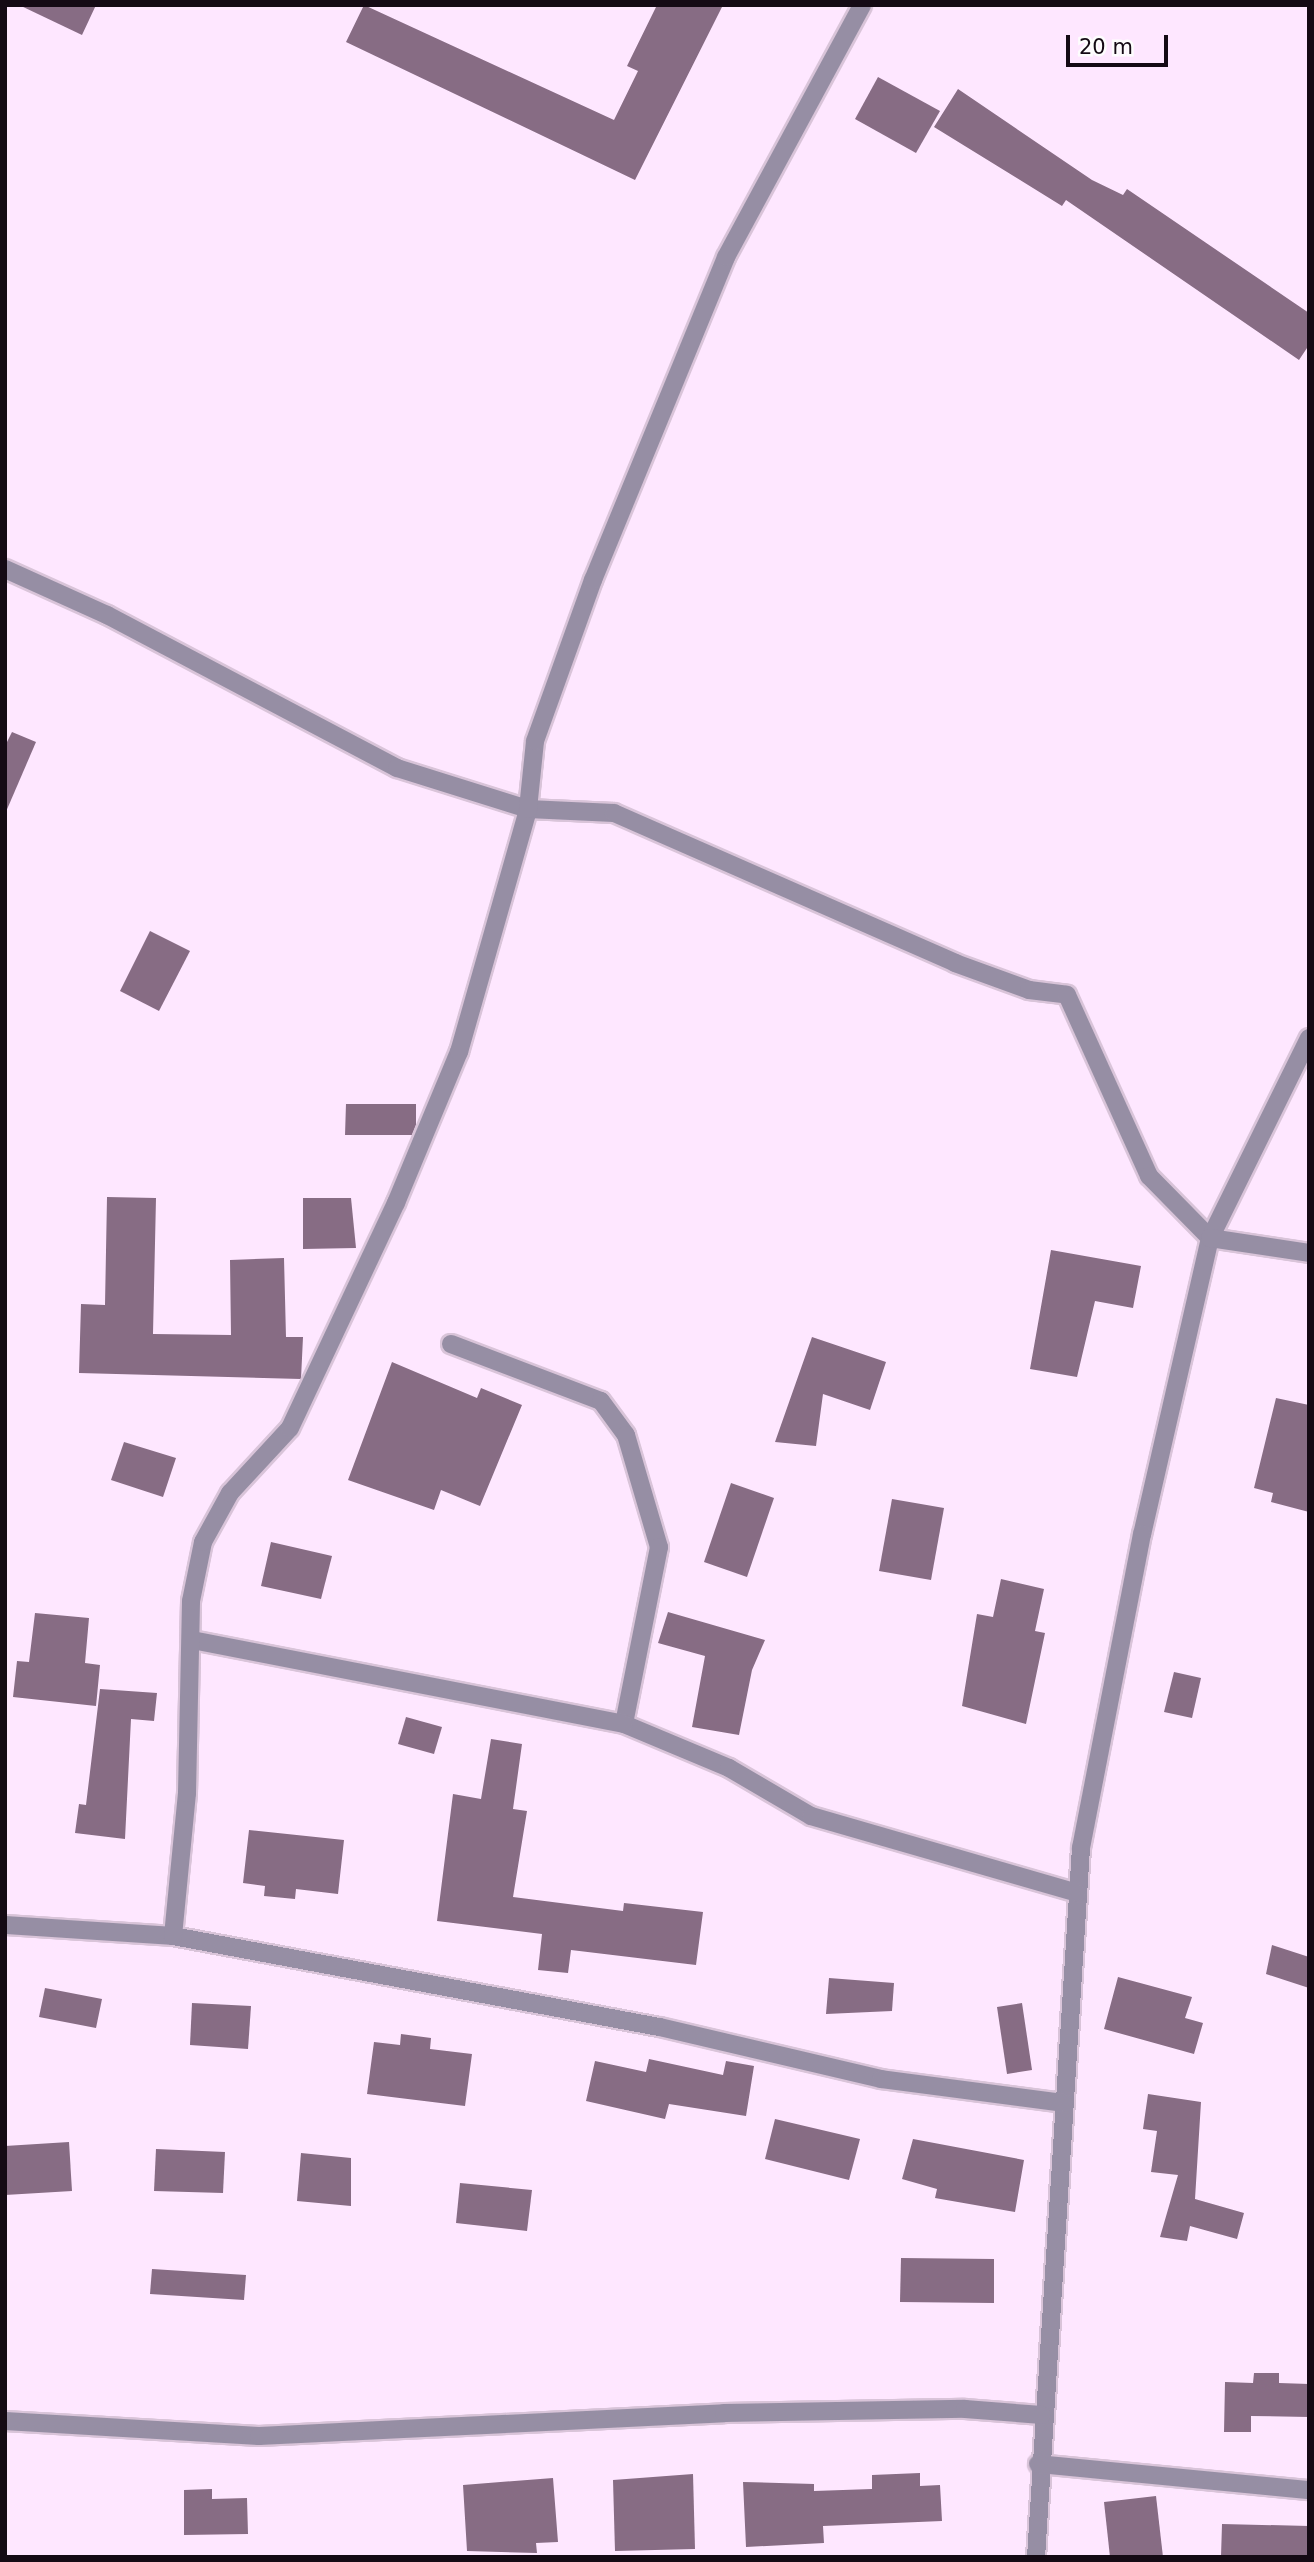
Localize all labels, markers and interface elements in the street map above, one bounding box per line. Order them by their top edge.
scale bar [1069,21,1170,65]
text: 20 m [1079,35,1133,59]

